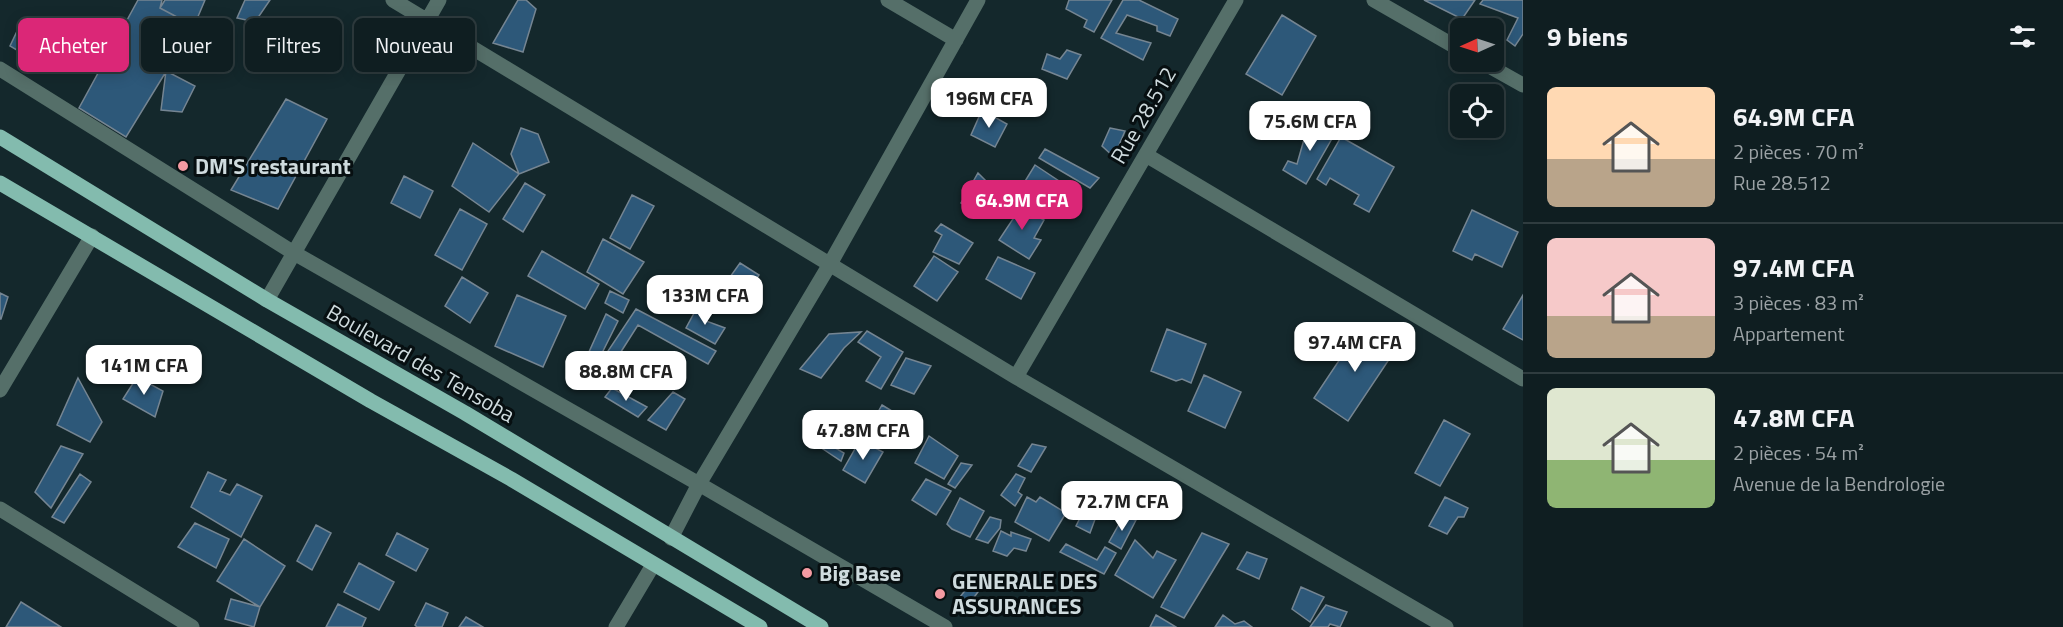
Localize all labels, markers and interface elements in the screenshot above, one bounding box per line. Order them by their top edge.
text: 9 biens [1547,17,1628,56]
chip: Acheter [18,18,129,72]
chip: Louer [141,18,233,72]
chip: Filtres [245,18,342,72]
chip: Nouveau [354,18,475,72]
north arrow [1450,18,1504,72]
map controls [1450,18,1504,138]
icon: filters [2006,20,2039,53]
street label: Rue 28.512 [1101,60,1185,170]
pin: 196M CFA [927,78,1051,129]
text: 196M CFA [945,82,1033,113]
button: locate [1450,84,1504,138]
text: 64.9M CFA [1733,97,1854,136]
pin: 75.6M CFA [1241,101,1379,152]
text: 75.6M CFA [1263,105,1357,136]
icon: home [1595,111,1667,183]
text: 2 pièces · 70 m² [1733,136,1864,167]
place label: DM'S restaurant [195,149,351,183]
marker: DM'S restaurant [176,159,190,173]
text: Rue 28.512 [1733,167,1831,198]
pin: 64.9M CFA [953,180,1091,231]
text: 64.9M CFA [975,184,1069,215]
text: 97.4M CFA [1733,248,1854,287]
icon: home [1595,262,1667,334]
pin: 133M CFA [643,275,767,326]
text: 133M CFA [661,279,749,310]
text: 3 pièces · 83 m² [1733,287,1864,318]
street label: Boulevard des Tensoba [320,295,522,431]
text: Appartement [1733,318,1845,349]
pin: 97.4M CFA [1286,322,1424,373]
text: 97.4M CFA [1308,326,1402,357]
pin: 141M CFA [82,345,206,396]
text: 141M CFA [100,349,188,380]
pin: 88.8M CFA [557,351,695,402]
text: 88.8M CFA [579,355,673,386]
text: 47.8M CFA [1733,398,1854,437]
pin: 47.8M CFA [794,410,932,461]
icon: home [1595,412,1667,484]
text: 47.8M CFA [816,414,910,445]
text: 2 pièces · 54 m² [1733,437,1864,468]
text: Avenue de la Bendrologie [1733,468,1945,499]
pin: 72.7M CFA [1053,481,1191,532]
text: 72.7M CFA [1075,485,1169,516]
place label: Big Base [819,556,901,590]
place label: GENERALE DES ASSURANCES [952,564,1097,623]
marker: Big Base [800,566,814,580]
marker: GENERALE DES ASSURANCES [933,587,947,601]

